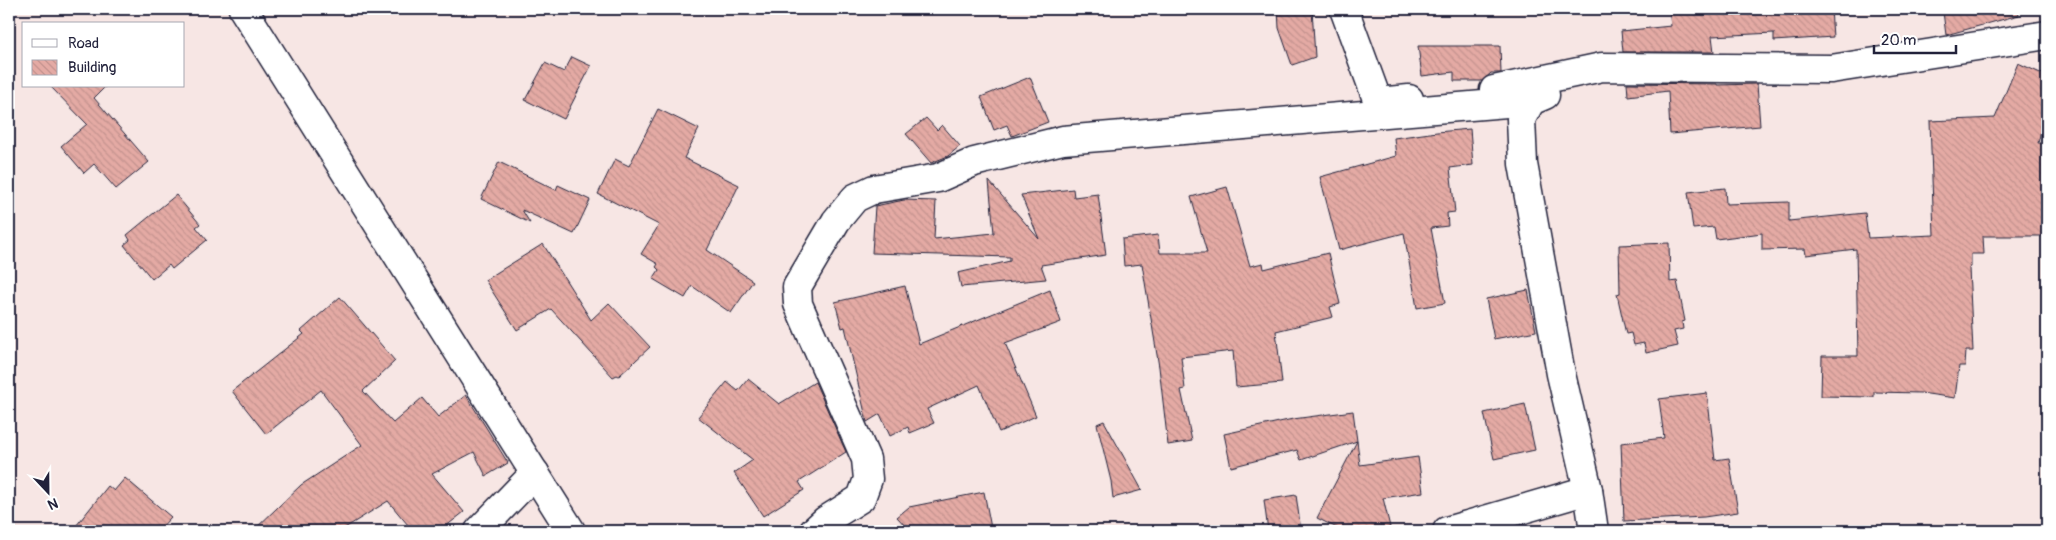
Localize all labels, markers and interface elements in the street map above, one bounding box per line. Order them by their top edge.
legend [22,22,185,88]
scale bar [1874,22,1956,54]
text: 20 m [1881,31,1916,50]
text: Road [68,34,99,53]
text: Building [68,58,116,77]
north arrow [22,468,72,518]
text: N [45,494,60,513]

